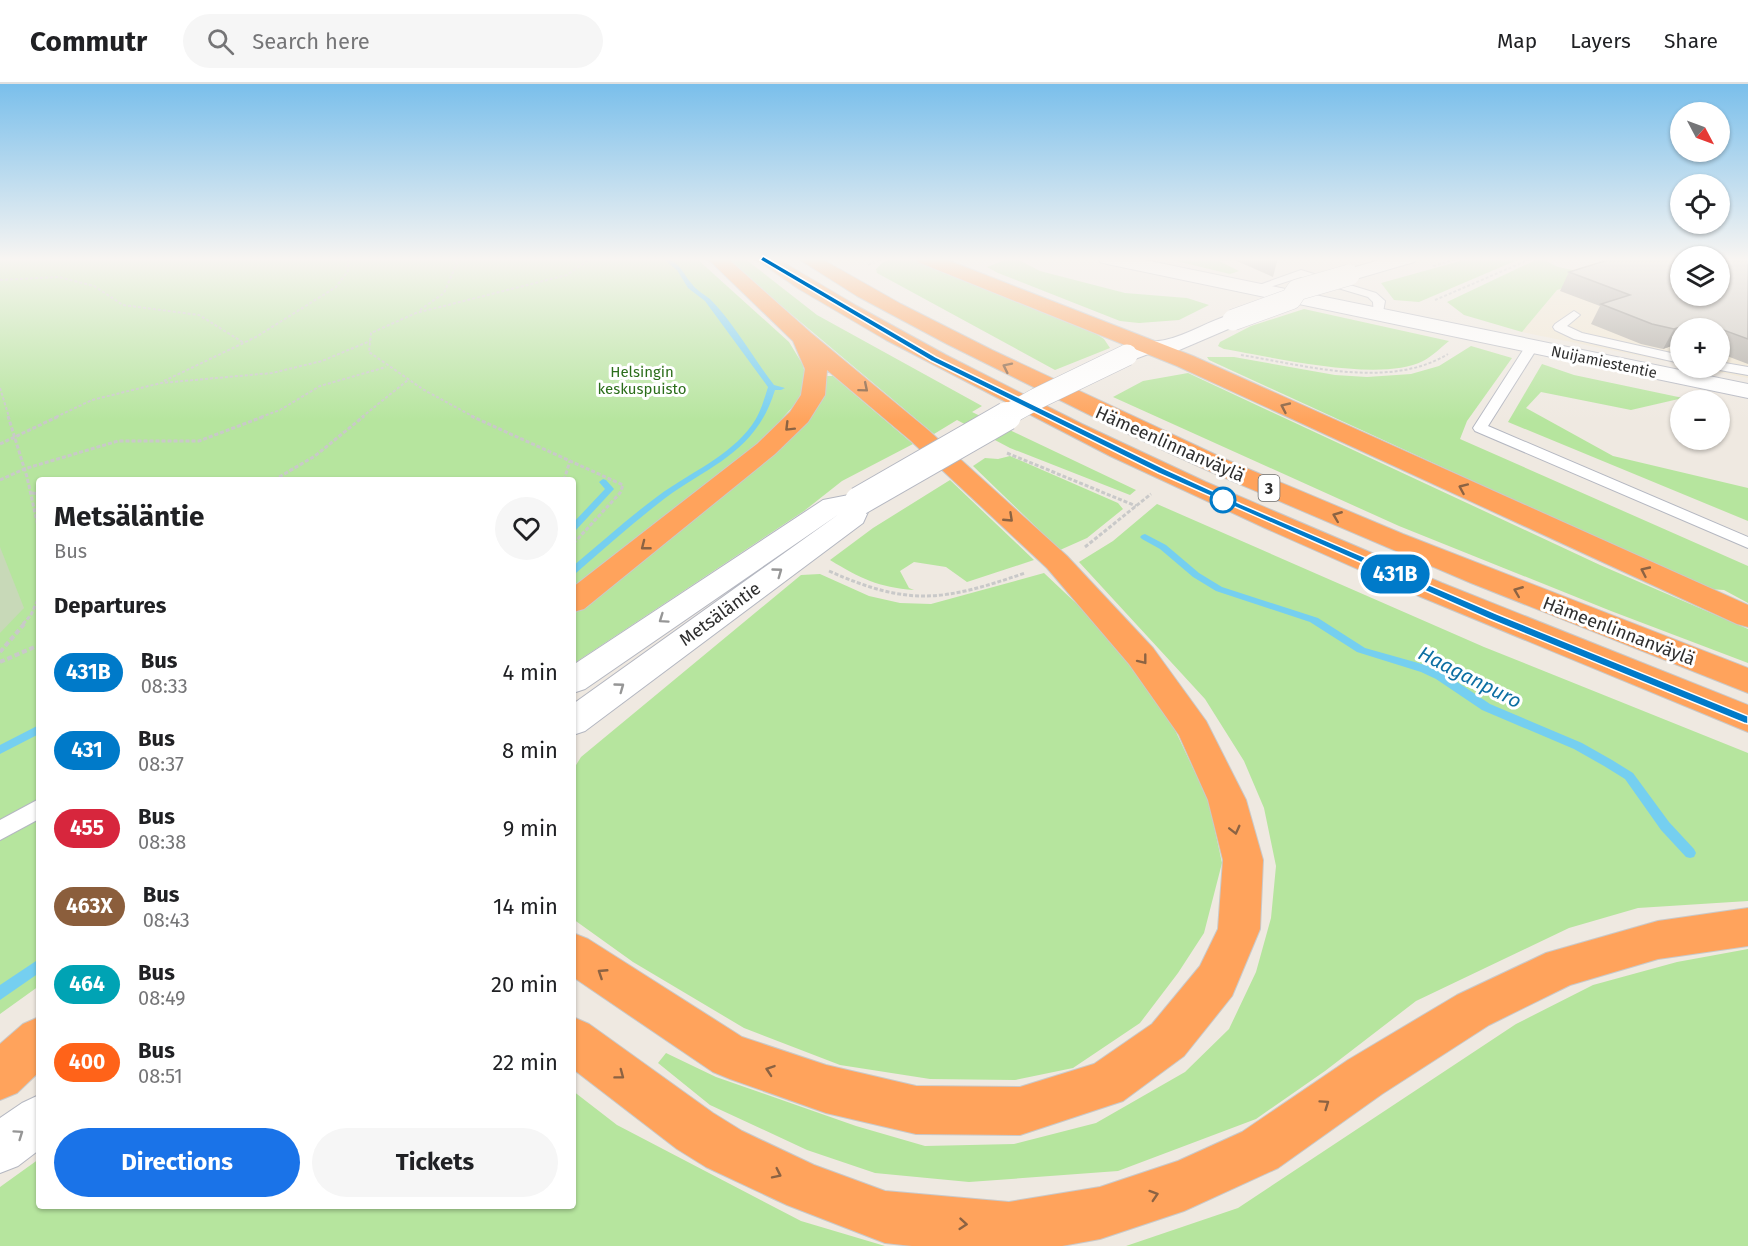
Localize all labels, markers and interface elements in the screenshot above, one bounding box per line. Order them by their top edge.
search box [183,14,603,68]
text: Commutr [30,25,147,58]
icon: search [204,25,237,58]
text: Search here [252,28,370,55]
text: Map [1497,28,1537,54]
text: Layers [1570,28,1631,54]
text: Share [1664,28,1718,54]
north arrow [1670,102,1730,162]
map controls [1670,102,1730,450]
button: locate [1670,174,1730,234]
button: layers [1670,246,1730,306]
button: + [1670,318,1730,378]
street label: Nuijamiestentie [1549,342,1659,382]
one-way arrow [1002,362,1013,374]
park label: Helsingin keskuspuisto [598,363,686,398]
one-way arrow [857,381,868,392]
button: − [1670,390,1730,450]
street label: Hämeenlinnanväylä [1092,401,1248,487]
one-way arrow [1281,403,1292,415]
one-way arrow [785,419,796,430]
road number: 3 [1258,475,1280,501]
one-way arrow [1458,483,1469,495]
unlabelled marker [1210,487,1236,513]
button: heart [495,497,558,560]
text: Metsäläntie [54,500,204,533]
one-way arrow [1002,511,1013,522]
one-way arrow [1333,511,1344,523]
one-way arrow [641,538,652,549]
text: Bus [54,539,87,563]
line badge: 431B [1353,554,1437,594]
text: 431B [1373,561,1417,587]
one-way arrow [1641,567,1652,579]
one-way arrow [771,568,782,579]
street label: Metsäläntie [675,577,765,651]
one-way arrow [1513,586,1524,598]
text: Departures [54,592,166,619]
street label: Hämeenlinnanväylä [1540,592,1698,670]
one-way arrow [659,612,670,623]
water label: Haaganpuro [1414,641,1526,713]
text: Bus [141,647,178,674]
one-way arrow [1135,653,1146,664]
text: 431B [66,659,111,685]
text: 4 min [503,659,558,686]
text: 08:33 [141,674,188,698]
one-way arrow [614,684,625,695]
text: Bus [138,725,175,752]
text: 431 [71,737,103,763]
text: 8 min [502,737,558,764]
text: 08:37 [138,752,184,776]
text: Bus [138,803,175,830]
text: 455 [70,815,104,841]
text: 9 min [503,815,558,842]
one-way arrow [1227,824,1240,834]
text: 08:38 [138,830,186,854]
text: Bus [143,881,179,908]
text: 463X [66,893,113,919]
text: 14 min [493,893,558,920]
text: 08:43 [143,908,190,932]
text: Bus [138,959,175,986]
one-way arrow [598,969,609,980]
text: 464 [69,971,105,997]
text: 20 min [491,971,558,998]
text: 08:49 [138,986,186,1010]
text: Bus [138,1037,175,1064]
text: 400 [69,1049,105,1075]
text: 22 min [492,1049,558,1076]
text: 08:51 [138,1064,183,1088]
one-way arrow [765,1065,776,1077]
one-way arrow [613,1068,624,1079]
one-way arrow [1319,1100,1330,1111]
button: Directions [54,1128,300,1197]
button: Tickets [312,1128,558,1197]
one-way arrow [13,1130,24,1141]
one-way arrow [771,1166,782,1178]
one-way arrow [1148,1190,1159,1203]
one-way arrow [959,1217,968,1230]

